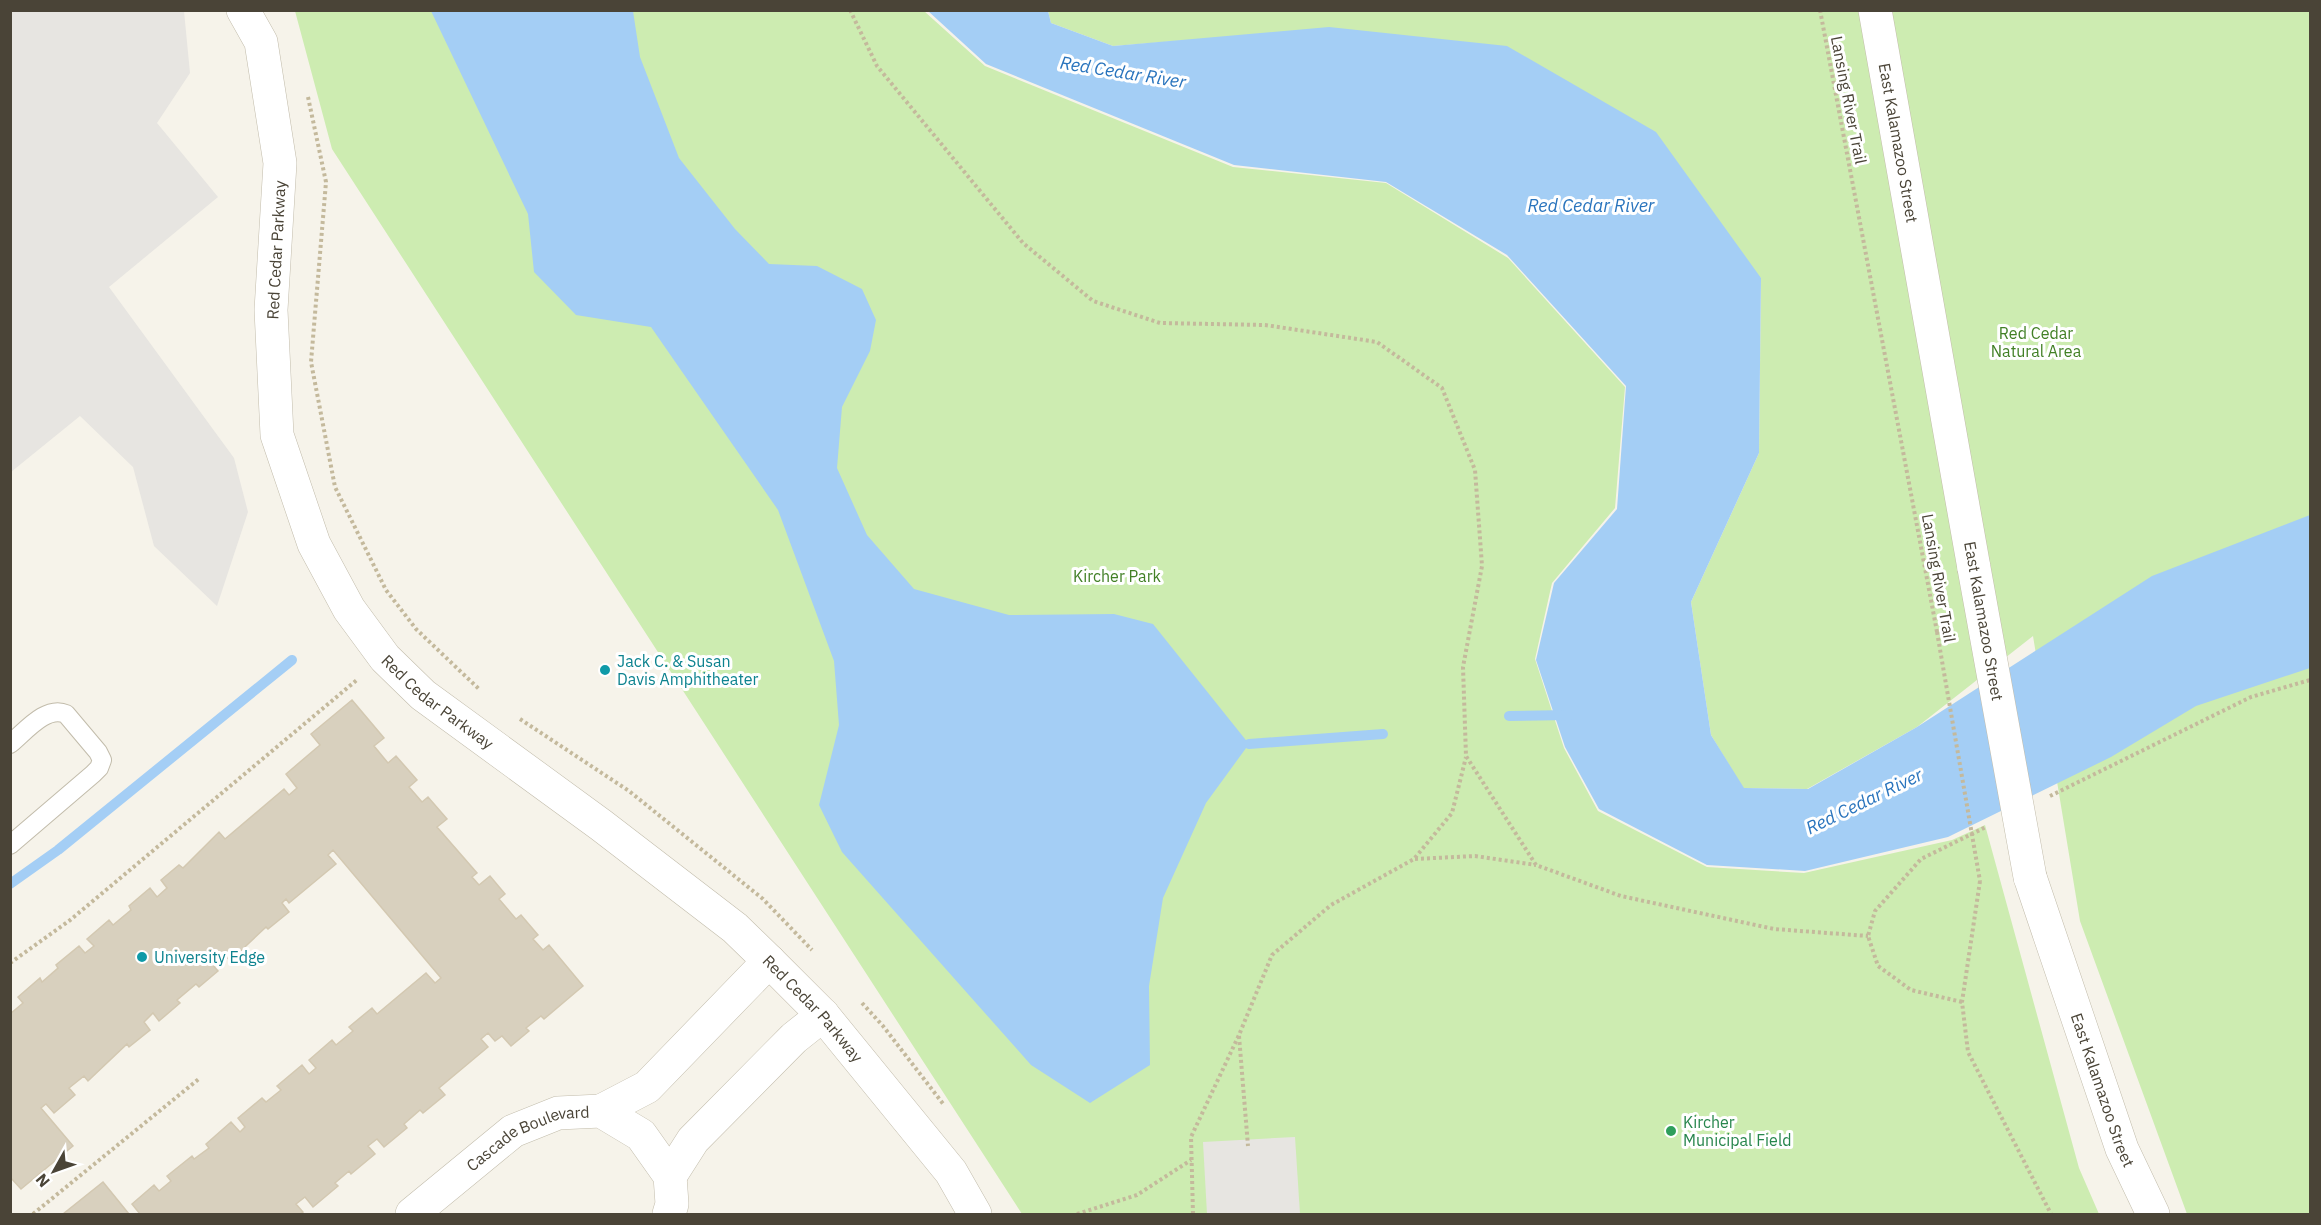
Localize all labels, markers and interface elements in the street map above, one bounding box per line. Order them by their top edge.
street label: Lansing River Trail [1827,34,1871,166]
water label: Red Cedar River [1059,51,1188,93]
street label: East Kalamazoo Street [1875,62,1923,224]
street label: Red Cedar Parkway [262,180,290,320]
water label: Red Cedar River [1528,194,1655,217]
park label: Red Cedar Natural Area [1991,323,2082,361]
street label: Lansing River Trail [1918,512,1960,644]
street label: East Kalamazoo Street [1960,540,2008,702]
park label: Kircher Park [1073,566,1162,586]
street label: Red Cedar Parkway [377,650,498,753]
place label: Jack C. & Susan Davis Amphitheater [617,651,759,689]
marker: Jack C. & Susan Davis Amphitheater [598,663,612,677]
water label: Red Cedar River [1802,763,1926,839]
place label: University Edge [154,947,265,967]
marker: University Edge [135,950,149,964]
street label: Red Cedar Parkway [759,951,867,1066]
street label: East Kalamazoo Street [2067,1010,2139,1170]
street label: Cascade Boulevard [462,1102,590,1175]
place label: Kircher Municipal Field [1683,1112,1792,1150]
marker: Kircher Municipal Field [1664,1124,1678,1138]
north arrow [24,1141,84,1201]
text: N [31,1170,54,1192]

